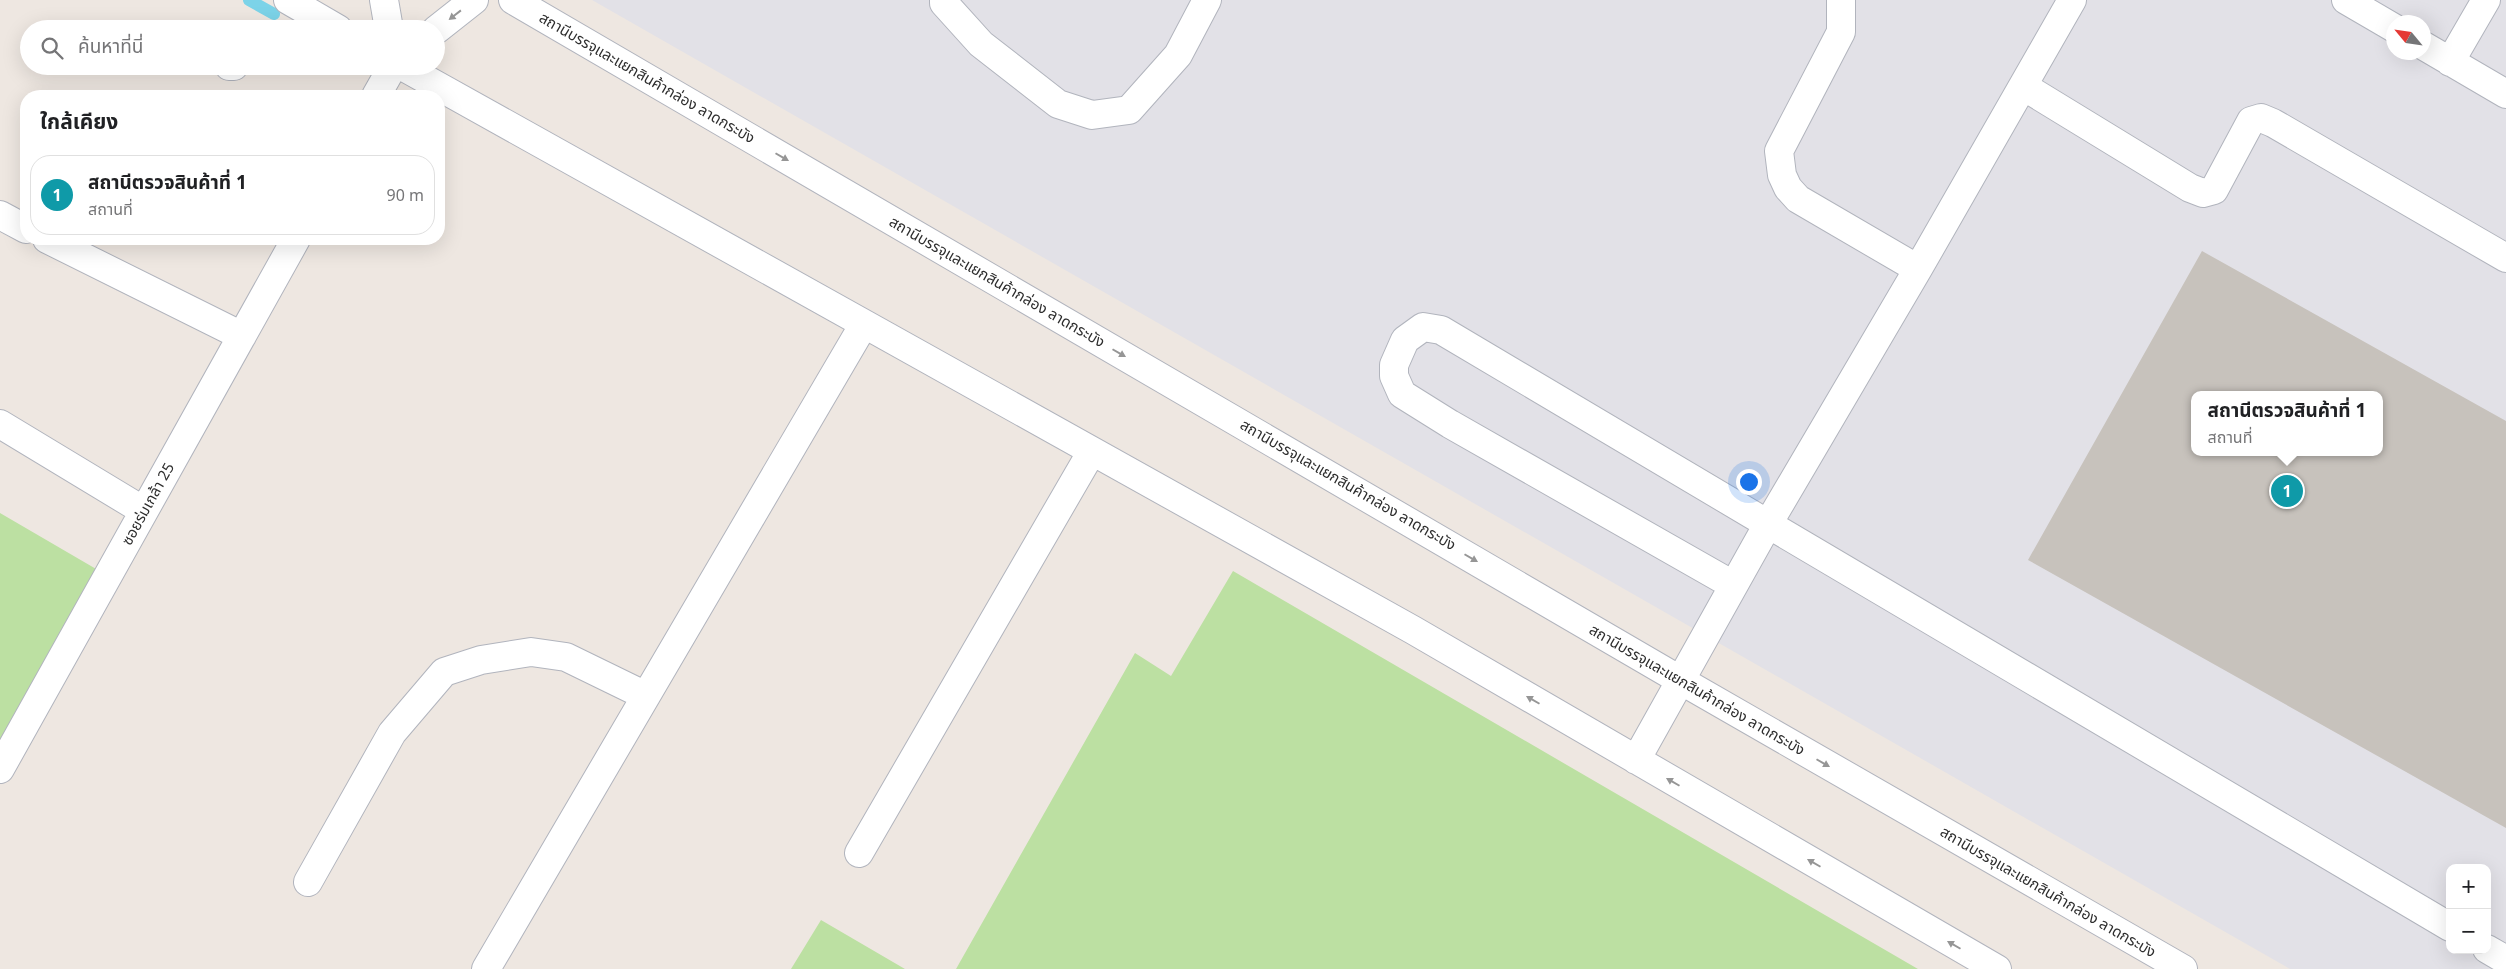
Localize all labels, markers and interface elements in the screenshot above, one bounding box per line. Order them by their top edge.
street label: สถานีบรรจุและแยกสินค้ากล่อง ลาดกระบัง [536,7,759,147]
one-way arrow [449,9,462,20]
north arrow [2386,15,2431,60]
search box [20,20,445,75]
text: ค้นหาที่นี่ [78,33,143,59]
icon: search [38,34,66,62]
text: ใกล้เคียง [40,107,118,135]
one-way arrow [775,152,789,161]
text: สถานีตรวจสินค้าที่ 1 [88,169,247,195]
text: 1 [52,184,62,206]
text: 90 m [387,184,424,206]
text: สถานที่ [88,198,133,220]
street label: สถานีบรรจุและแยกสินค้ากล่อง ลาดกระบัง [886,211,1109,351]
one-way arrow [1113,348,1126,357]
popup [2191,391,2383,456]
text: สถานีตรวจสินค้าที่ 1 [2208,397,2366,423]
street label: สถานีบรรจุและแยกสินค้ากล่อง ลาดกระบัง [1237,414,1460,554]
text: สถานที่ [2208,426,2252,448]
street label: ซอยร่มเกล้า 25 [116,459,178,548]
your location [1736,469,1762,495]
pin: 1 [2271,472,2303,510]
one-way arrow [1465,553,1478,562]
street label: สถานีบรรจุและแยกสินค้ากล่อง ลาดกระบัง [1586,619,1809,759]
one-way arrow [1526,696,1539,705]
one-way arrow [1817,758,1830,767]
one-way arrow [1666,778,1680,786]
street label: สถานีบรรจุและแยกสินค้ากล่อง ลาดกระบัง [1937,821,2160,961]
one-way arrow [1807,859,1820,868]
map controls [2446,864,2491,954]
button: + [2446,864,2491,909]
button: − [2446,909,2491,954]
one-way arrow [1948,940,1961,949]

